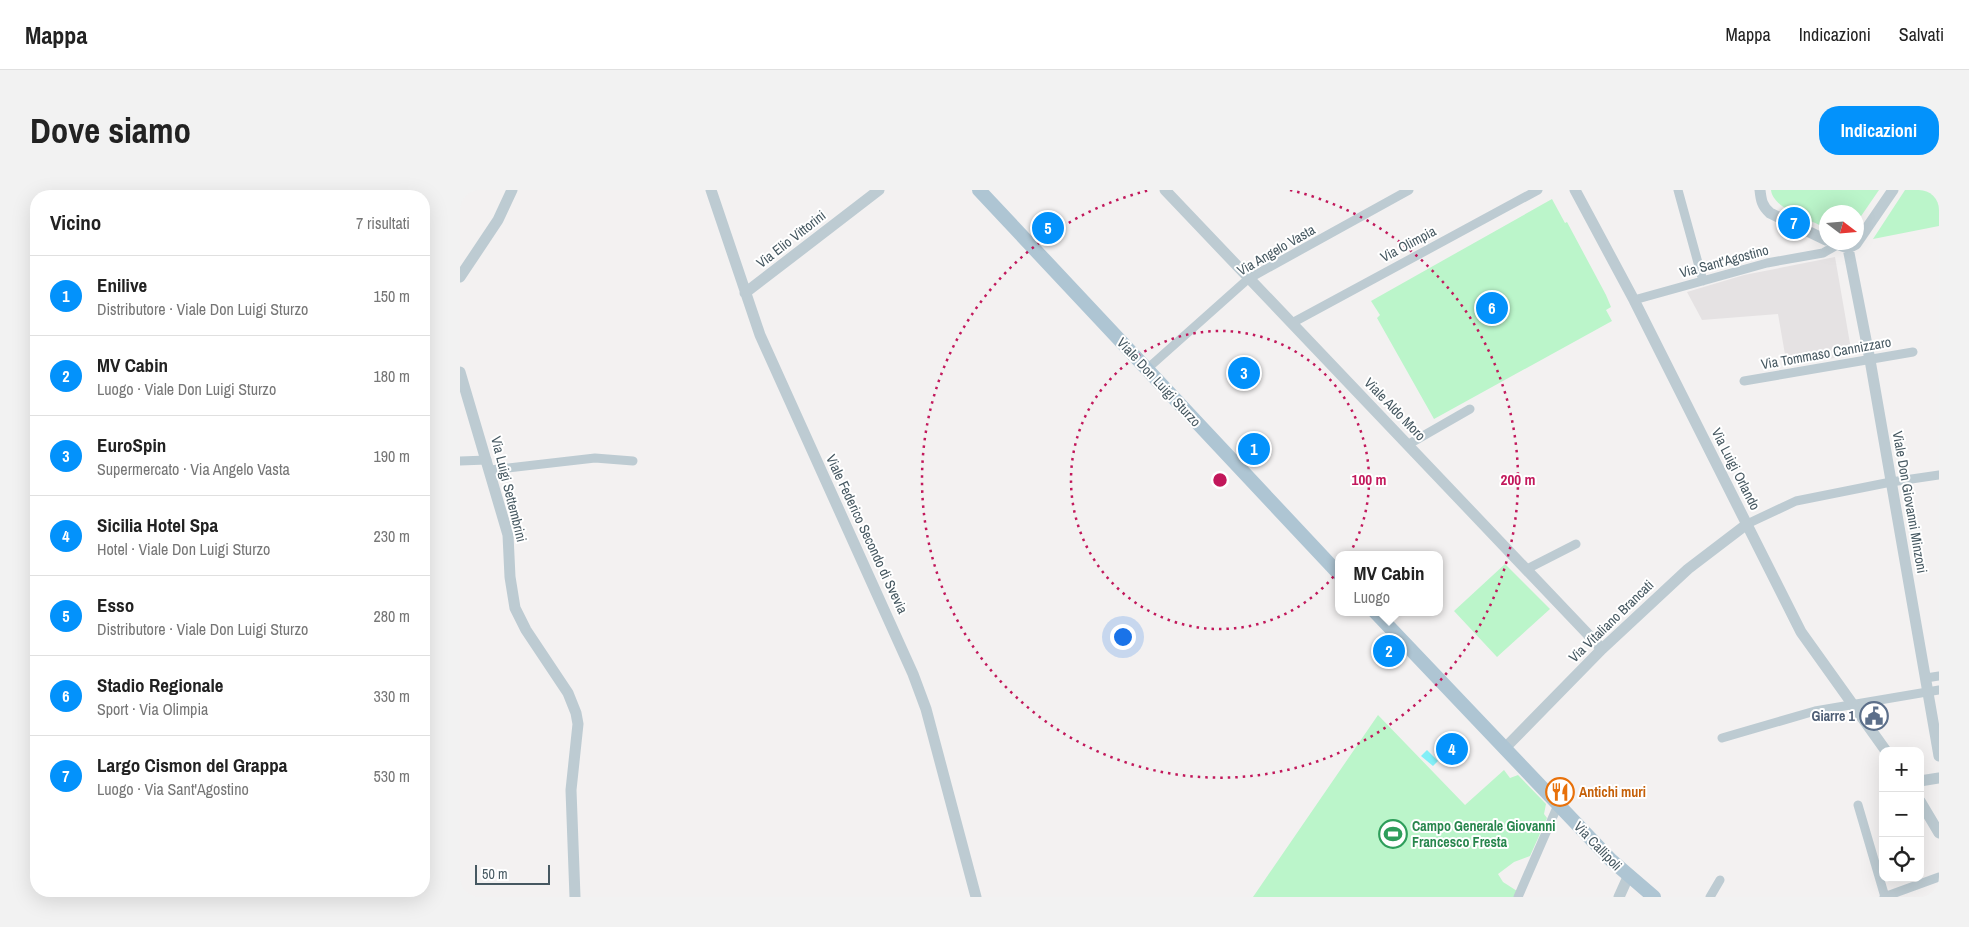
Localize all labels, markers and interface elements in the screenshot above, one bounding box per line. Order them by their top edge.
text: Mappa [25,19,87,51]
text: Mappa [1726,22,1771,47]
text: Indicazioni [1799,22,1871,47]
text: Salvati [1899,22,1944,47]
button: Indicazioni [1819,106,1939,155]
text: Dove siamo [30,107,191,154]
pin: 7 [1778,204,1810,242]
north arrow [1819,205,1864,250]
street label: Via Elio Vittorini [753,206,829,272]
text: Vicino [50,208,101,237]
pin: 5 [1032,209,1064,247]
text: 7 risultati [356,212,410,234]
street label: Via Angelo Vasta [1234,220,1319,280]
street label: Via Olimpia [1377,222,1439,266]
street label: Via Sant'Agostino [1678,240,1770,282]
text: Enilive [97,272,147,298]
text: 1 [62,285,70,307]
text: 150 m [374,285,410,307]
pin: 6 [1476,289,1508,327]
text: Distributore · Viale Don Luigi Sturzo [97,298,308,320]
street label: Via Tommaso Cannizzaro [1760,333,1892,373]
street label: Viale Don Luigi Sturzo [1113,334,1205,430]
text: MV Cabin [97,352,168,378]
pin: 3 [1228,354,1260,392]
text: 2 [62,365,70,387]
text: 180 m [374,365,410,387]
street label: Viale Aldo Moro [1360,374,1430,444]
text: Luogo · Viale Don Luigi Sturzo [97,378,276,400]
street label: Via Luigi Orlando [1708,425,1764,513]
pin: 1 [1238,430,1270,468]
street label: Viale Don Giovanni Minzoni [1889,430,1931,574]
text: EuroSpin [97,432,166,458]
street label: Via Luigi Settembrini [487,434,531,544]
text: 3 [62,445,70,467]
text: 190 m [374,445,410,467]
street label: Viale Federico Secondo di Svevia [822,452,912,617]
text: Supermercato · Via Angelo Vasta [97,458,290,480]
text: 100 m [1352,469,1386,490]
text: 200 m [1501,469,1535,490]
centre of rings [1211,471,1229,489]
text: Sicilia Hotel Spa [97,512,218,538]
text: 4 [62,525,70,547]
text: 230 m [374,525,410,547]
text: Hotel · Viale Don Luigi Sturzo [97,538,270,560]
popup [1335,551,1443,616]
text: MV Cabin [1354,560,1424,586]
street label: Via Vitaliano Brancati [1565,576,1657,666]
text: Luogo [1354,586,1390,608]
text: Esso [97,592,134,618]
text: 5 [62,605,70,627]
text: 280 m [374,605,410,627]
text: Distributore · Viale Don Luigi Sturzo [97,618,308,640]
your location [1110,624,1136,650]
pin: 2 [1373,632,1405,670]
text: Stadio Regionale [97,672,223,698]
text: 6 [62,685,70,707]
text: 330 m [374,685,410,707]
text: Sport · Via Olimpia [97,698,208,720]
public building icon: Giarre 1 [1859,701,1889,731]
place label: Giarre 1 [1812,707,1856,725]
pin: 4 [1436,730,1468,768]
map controls [1879,747,1924,882]
button: + [1879,747,1924,792]
text: Largo Cismon del Grappa [97,752,287,778]
text: 7 [62,765,70,787]
text: 530 m [374,765,410,787]
restaurant icon: Antichi muri [1545,777,1575,807]
text: Luogo · Via Sant'Agostino [97,778,249,800]
place label: Antichi muri [1579,783,1646,801]
button: − [1879,792,1924,837]
place label: Campo Generale Giovanni Francesco Fresta [1412,817,1556,851]
street label: Via Callipoli [1570,818,1626,874]
sports icon: Campo Generale Giovanni Francesco Fresta [1378,819,1408,849]
button: locate [1879,837,1924,882]
scale bar [475,862,550,885]
text: 50 m [482,865,508,883]

